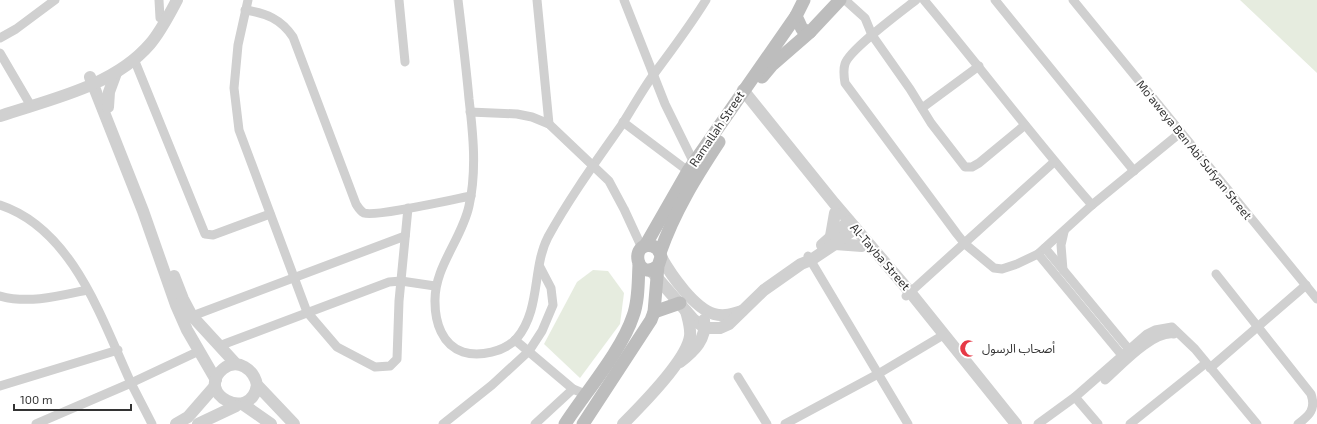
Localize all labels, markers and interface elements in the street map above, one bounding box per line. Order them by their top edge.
street label: Mo'aweya Ben Abi Sufyan Street [1134,77,1256,222]
street label: Ramallah Street [686,88,747,169]
street label: Al-Tayba Street [848,220,914,293]
mosque icon: أصحاب الرسول [959,339,979,359]
place label: أصحاب الرسول [982,341,1055,356]
scale bar [14,386,131,412]
text: 100 m [20,392,52,406]

